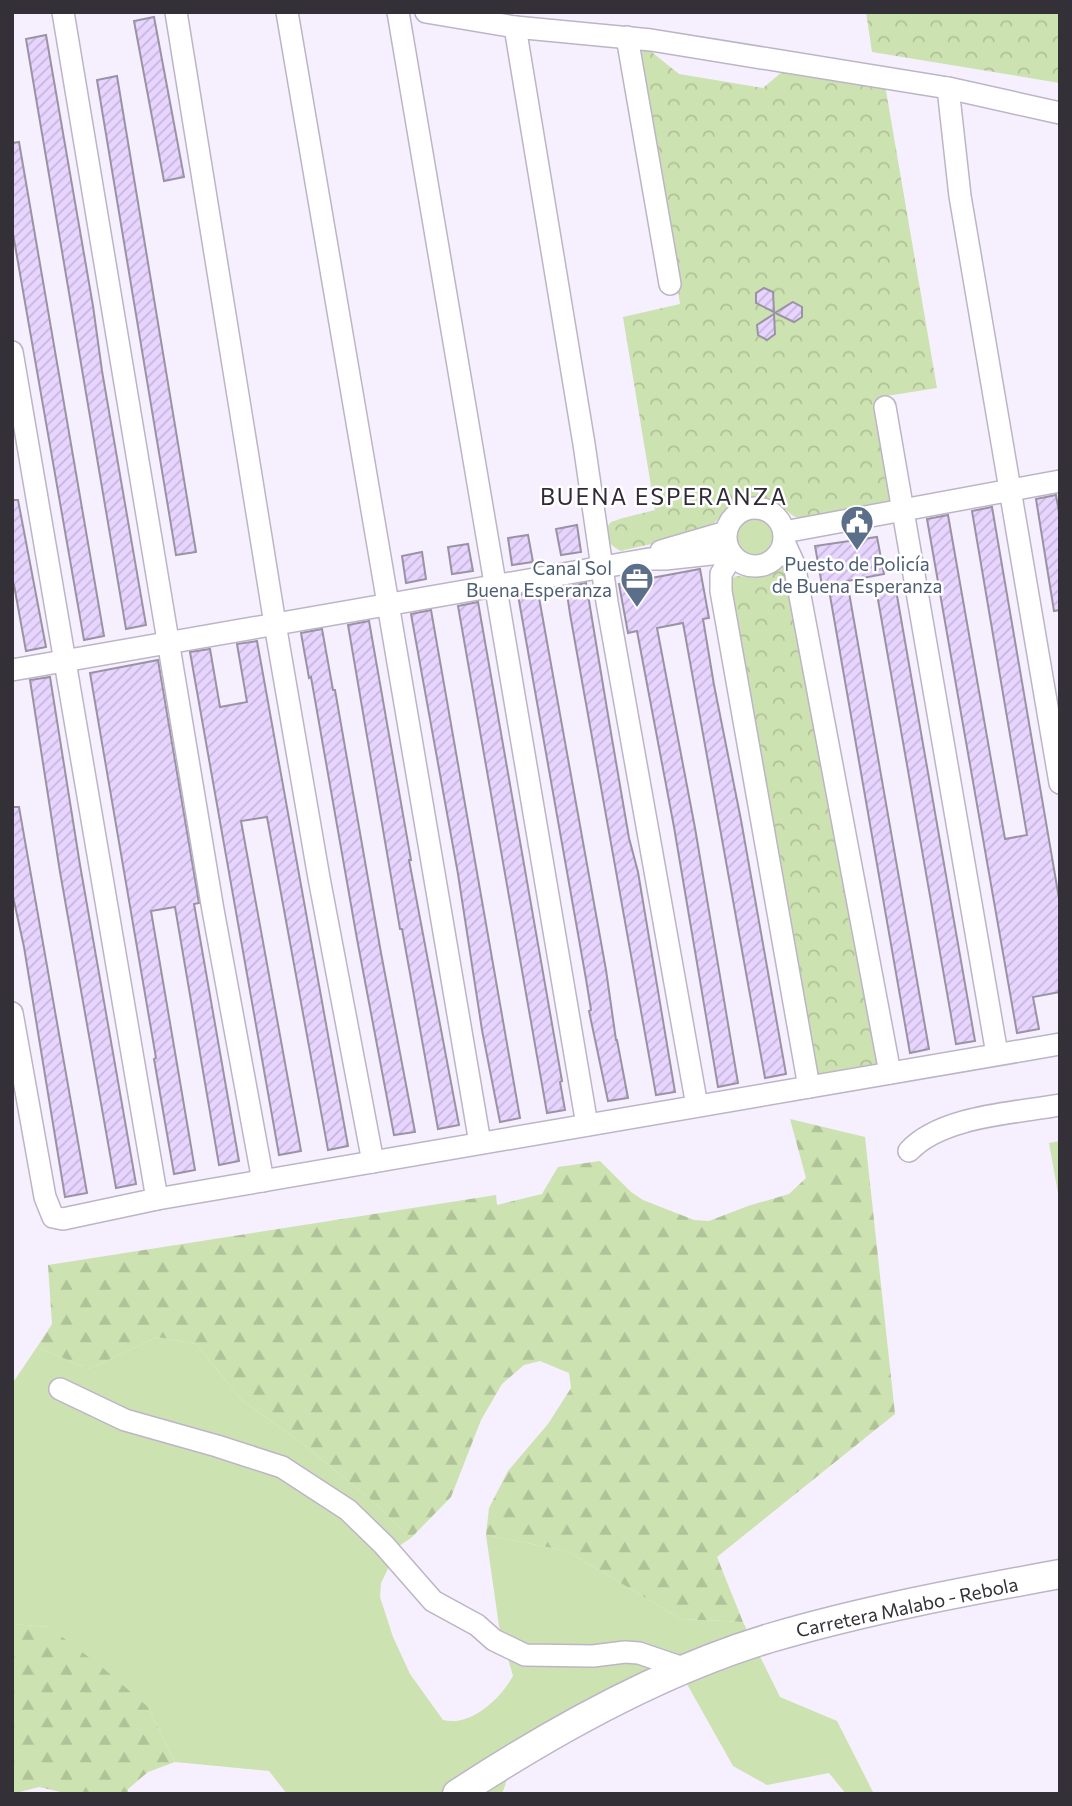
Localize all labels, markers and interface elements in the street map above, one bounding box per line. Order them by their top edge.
district label: BUENA ESPERANZA [540,482,788,510]
public building icon: Puesto de Policía de Buena Esperanza [838,503,876,552]
place label: Puesto de Policía de Buena Esperanza [772,552,942,597]
place label: Canal Sol Buena Esperanza [466,556,612,601]
office icon: Canal Sol Buena Esperanza [618,560,656,609]
street label: Carretera Malabo - Rebola [794,1572,1020,1641]

